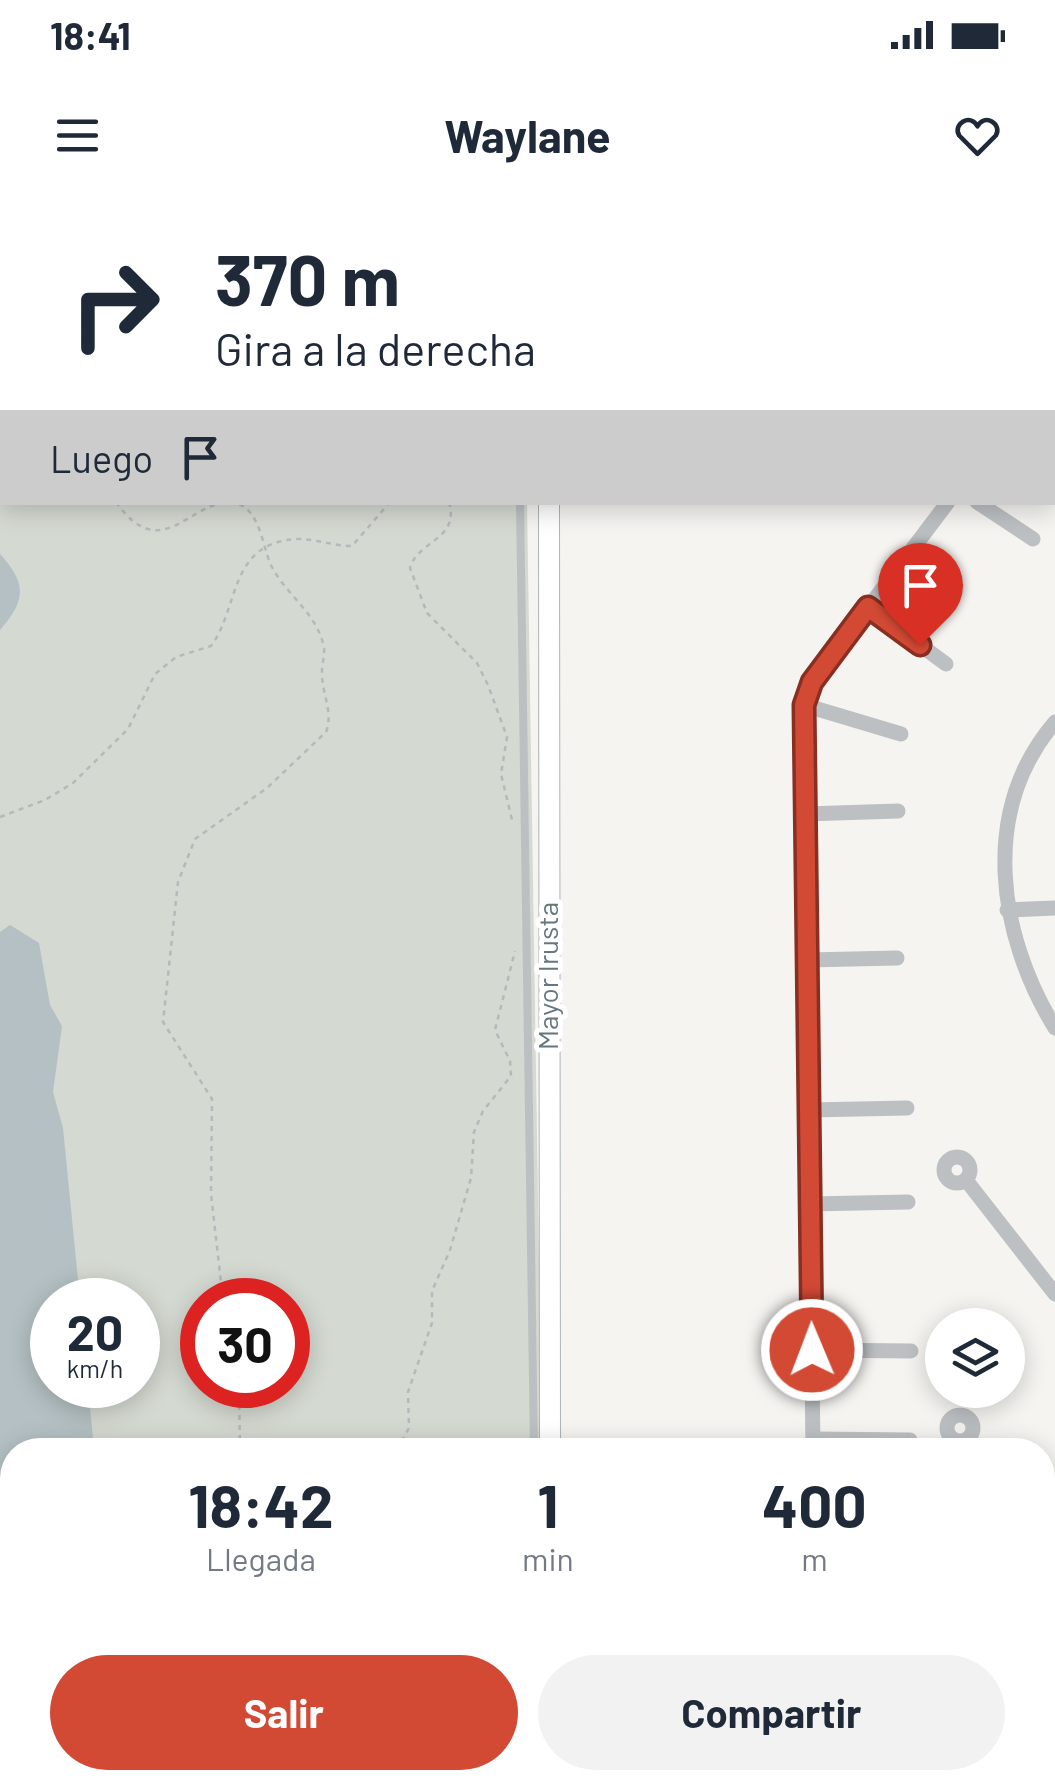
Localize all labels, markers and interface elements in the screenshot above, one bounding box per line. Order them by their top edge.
text: 18:41 [50,12,131,58]
icon: menu [50,108,105,163]
text: Waylane [444,108,611,162]
icon: heart [950,108,1005,163]
text: 370 m [215,236,400,320]
icon: right [50,240,180,370]
text: Gira a la derecha [215,321,536,375]
icon: arrive [173,430,228,485]
text: Luego [50,435,153,481]
pin [878,543,963,646]
icon: arrive [893,558,948,613]
street label: Mayor Irusta [530,902,564,1050]
speed limit sign: 30 [180,1278,310,1408]
position arrow [760,1298,864,1402]
text: 20 [67,1301,123,1361]
map controls [925,1308,1025,1408]
button: layers [925,1308,1025,1408]
text: km/h [67,1353,123,1383]
text: 18:42 [188,1468,334,1540]
text: 1 [537,1468,558,1540]
text: 400 [762,1468,867,1540]
text: Llegada [206,1539,316,1577]
text: min [522,1539,574,1577]
text: m [801,1539,828,1577]
button: Salir [50,1655,518,1770]
button: Compartir [538,1655,1005,1770]

